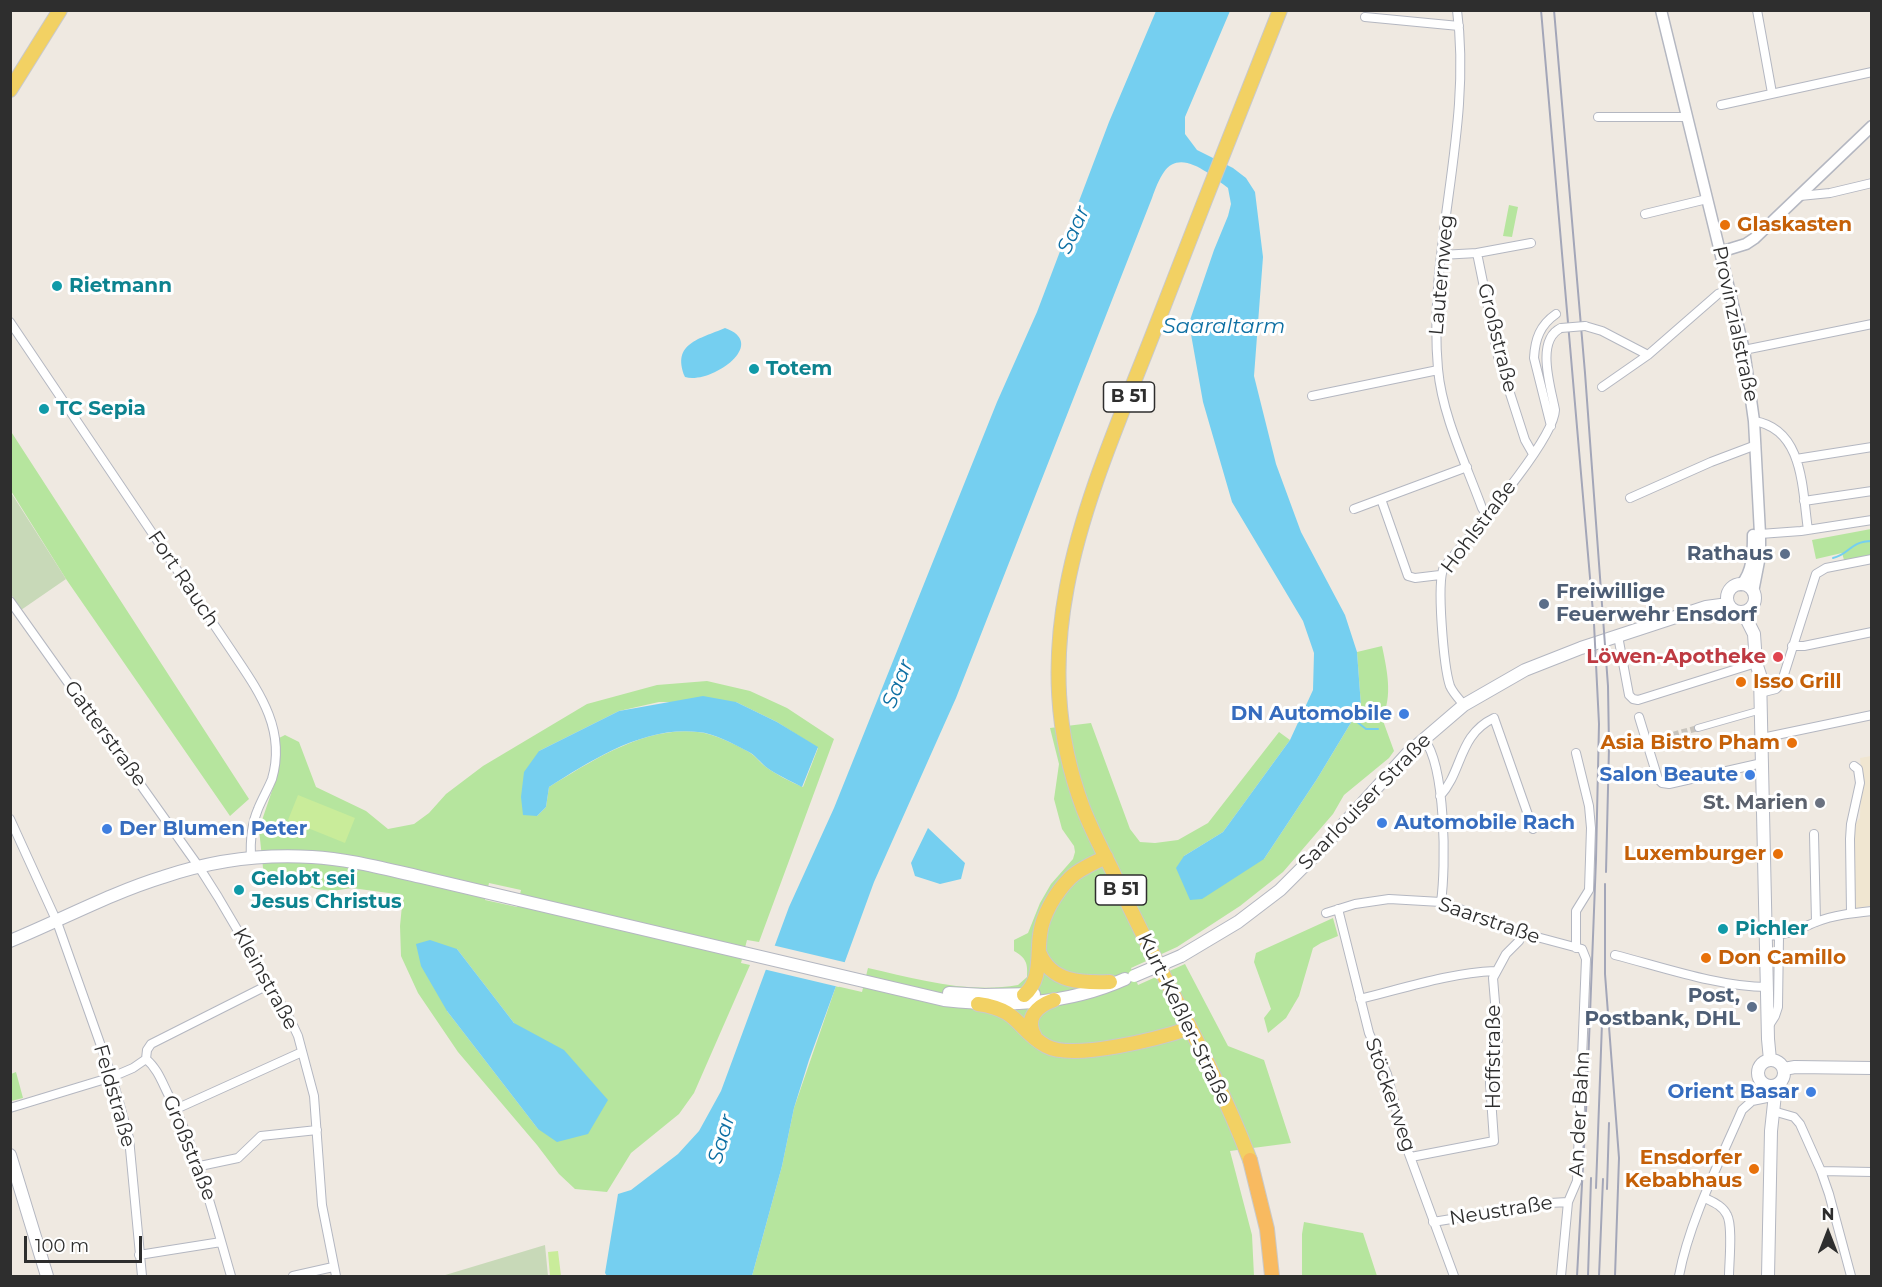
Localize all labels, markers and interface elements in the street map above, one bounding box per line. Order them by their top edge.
water label: Saar [1052,202,1096,258]
place label: Glaskasten [1737,213,1852,237]
street label: Lauternweg [1425,214,1459,336]
marker: Glaskasten [1718,218,1732,232]
street label: Provinzialstraße [1707,244,1763,404]
place label: Rietmann [69,274,172,298]
marker: Rietmann [50,279,64,293]
street label: Großstraße [1472,281,1522,395]
water label: Saaraltarm [1163,314,1285,340]
place label: Totem [766,357,832,381]
marker: Totem [747,362,761,376]
road number: B 51 [1104,382,1154,412]
place label: TC Sepia [56,397,146,421]
marker: TC Sepia [37,402,51,416]
street label: Hohlstraße [1436,476,1522,578]
street label: Fort Rauch [142,526,224,632]
place label: Rathaus [1687,542,1773,566]
marker: Rathaus [1778,547,1792,561]
place label: Freiwillige Feuerwehr Ensdorf [1556,580,1757,627]
marker: Freiwillige Feuerwehr Ensdorf [1537,597,1551,611]
place label: Löwen-Apotheke [1586,645,1766,669]
marker: Löwen-Apotheke [1771,650,1785,664]
water label: Saar [877,656,919,712]
place label: Isso Grill [1753,670,1842,694]
marker: Isso Grill [1734,675,1748,689]
street label: Gatterstraße [58,676,152,792]
place label: DN Automobile [1231,702,1392,726]
marker: DN Automobile [1397,707,1411,721]
street label: Saarlouiser Straße [1294,729,1436,875]
place label: Asia Bistro Pham [1601,731,1780,755]
marker: Asia Bistro Pham [1785,736,1799,750]
place label: Salon Beaute [1600,763,1738,787]
marker: Salon Beaute [1743,768,1757,782]
place label: St. Marien [1703,791,1808,815]
marker: St. Marien [1813,796,1827,810]
place label: Automobile Rach [1394,811,1575,835]
marker: Automobile Rach [1375,816,1389,830]
place label: Der Blumen Peter [119,817,307,841]
marker: Der Blumen Peter [100,822,114,836]
place label: Luxemburger [1624,842,1766,866]
marker: Luxemburger [1771,847,1785,861]
place label: Gelobt sei Jesus Christus [251,867,402,914]
road number: B 51 [1096,875,1146,905]
marker: Gelobt sei Jesus Christus [232,883,246,897]
street label: Saarstraße [1435,892,1543,950]
place label: Pichler [1735,917,1808,941]
marker: Pichler [1716,922,1730,936]
street label: Kleinstraße [227,924,303,1034]
street label: Kurt-Keßler-Straße [1132,929,1236,1109]
place label: Don Camillo [1718,946,1846,970]
marker: Don Camillo [1699,951,1713,965]
place label: Post, Postbank, DHL [1584,984,1740,1031]
marker: Post, Postbank, DHL [1745,1000,1759,1014]
street label: Hoffstraße [1482,1005,1506,1109]
street label: Stöckerweg [1359,1035,1421,1155]
street label: Feldstraße [88,1042,140,1150]
street label: An der Bahn [1565,1050,1595,1178]
place label: Orient Basar [1668,1080,1799,1104]
marker: Orient Basar [1804,1085,1818,1099]
street label: Großstraße [157,1092,221,1204]
water label: Saar [703,1112,741,1166]
place label: Ensdorfer Kebabhaus [1625,1146,1742,1193]
marker: Ensdorfer Kebabhaus [1747,1162,1761,1176]
street label: Neustraße [1448,1191,1554,1231]
north arrow [1798,1203,1858,1263]
text: N [1822,1205,1834,1224]
scale bar [27,1224,146,1262]
text: 100 m [35,1235,89,1257]

